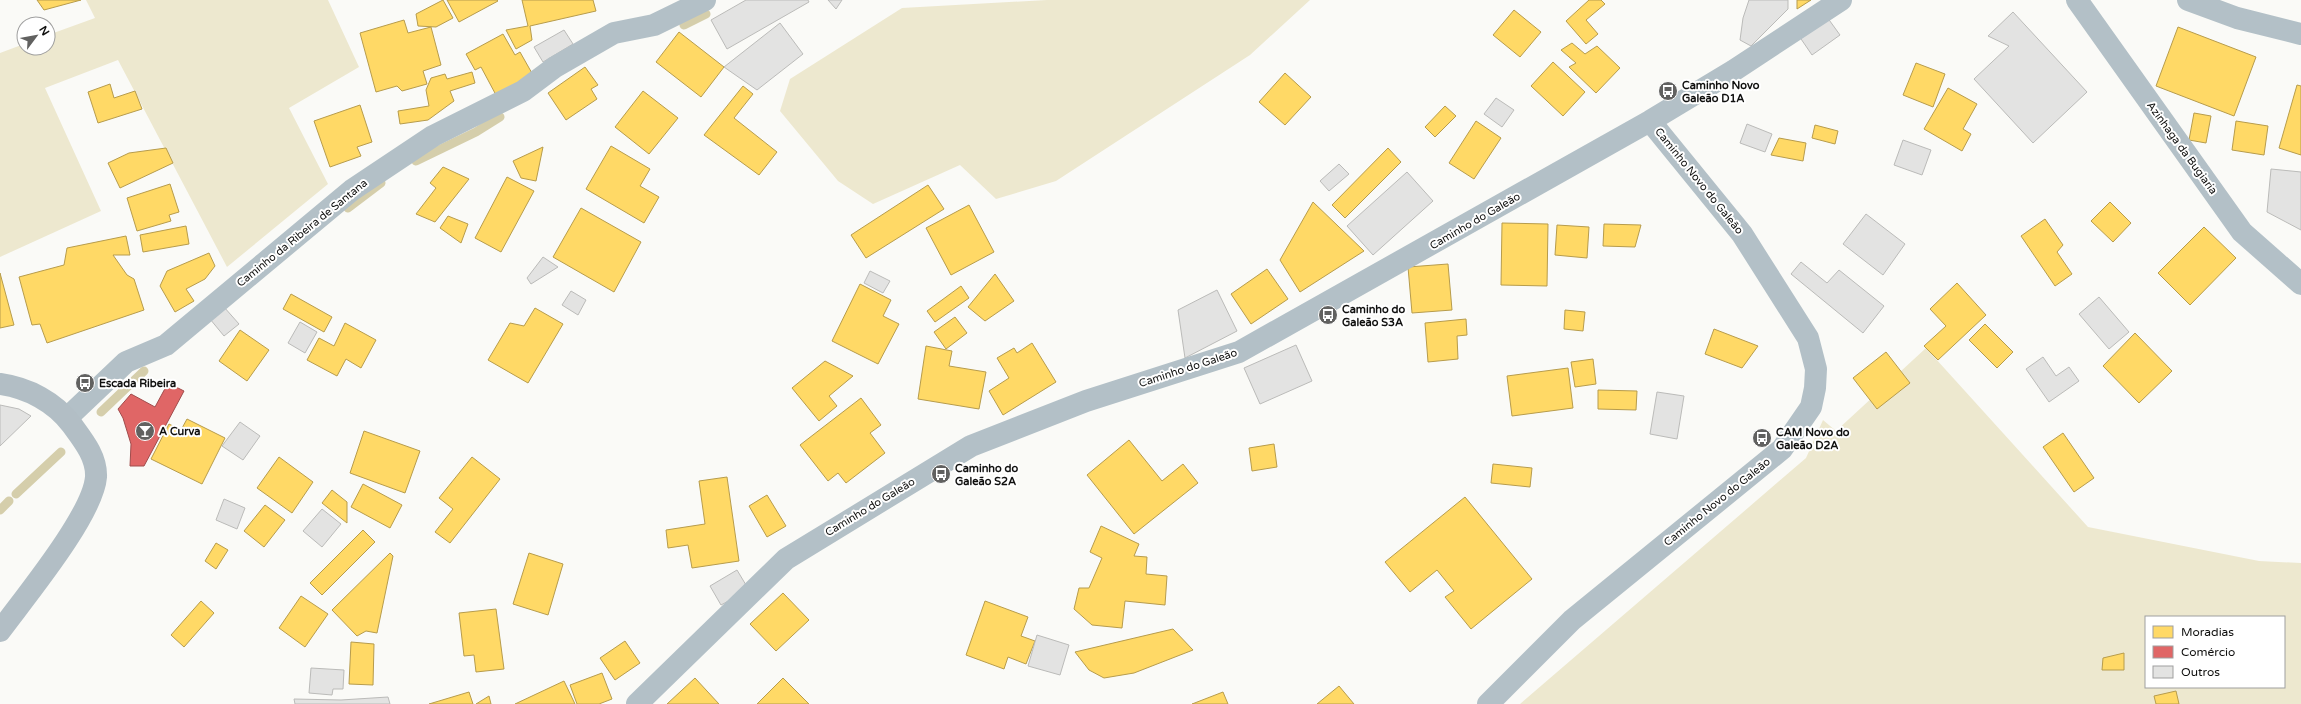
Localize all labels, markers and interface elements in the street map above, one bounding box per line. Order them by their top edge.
north arrow [16,16,56,56]
text: N [36,24,52,38]
place label: Caminho Novo Galeão D1A [1682,79,1760,105]
bus stop icon: Caminho Novo Galeão D1A [1657,80,1679,102]
street label: Azinhaga da Bugiaria [2144,99,2220,197]
street label: Caminho Novo do Galeão [1652,125,1746,237]
street label: Caminho da Ribeira de Santana [234,176,370,290]
street label: Caminho do Galeão [1427,190,1523,252]
place label: Caminho do Galeão S3A [1342,303,1406,329]
bus stop icon: Caminho do Galeão S3A [1317,304,1339,326]
street label: Caminho do Galeão [1137,346,1239,390]
bus stop icon: Escada Ribeira [74,372,96,394]
place label: Escada Ribeira [99,377,176,390]
bar icon: A Curva [134,420,156,442]
place label: A Curva [159,425,200,438]
place label: CAM Novo do Galeão D2A [1776,426,1850,452]
bus stop icon: CAM Novo do Galeão D2A [1751,427,1773,449]
street label: Caminho Novo do Galeão [1661,455,1773,549]
place label: Caminho do Galeão S2A [955,462,1019,488]
bus stop icon: Caminho do Galeão S2A [930,463,952,485]
street label: Caminho do Galeão [823,475,918,539]
legend [2145,616,2285,688]
text: Moradias [2181,625,2234,639]
text: Comércio [2181,645,2235,659]
text: Outros [2181,665,2220,679]

